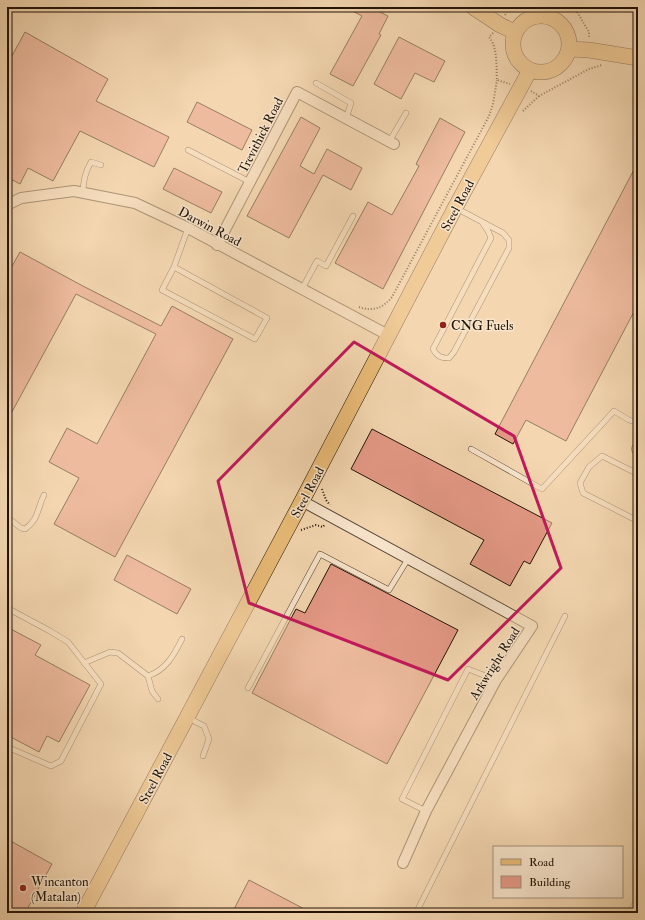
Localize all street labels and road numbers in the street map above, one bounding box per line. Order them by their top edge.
street label: Trevithick Road [235,94,287,176]
street label: Steel Road [438,177,478,234]
street label: Darwin Road [175,204,244,250]
street label: Steel Road [288,464,328,521]
street label: Arkwright Road [466,624,524,704]
street label: Steel Road [136,750,176,807]

